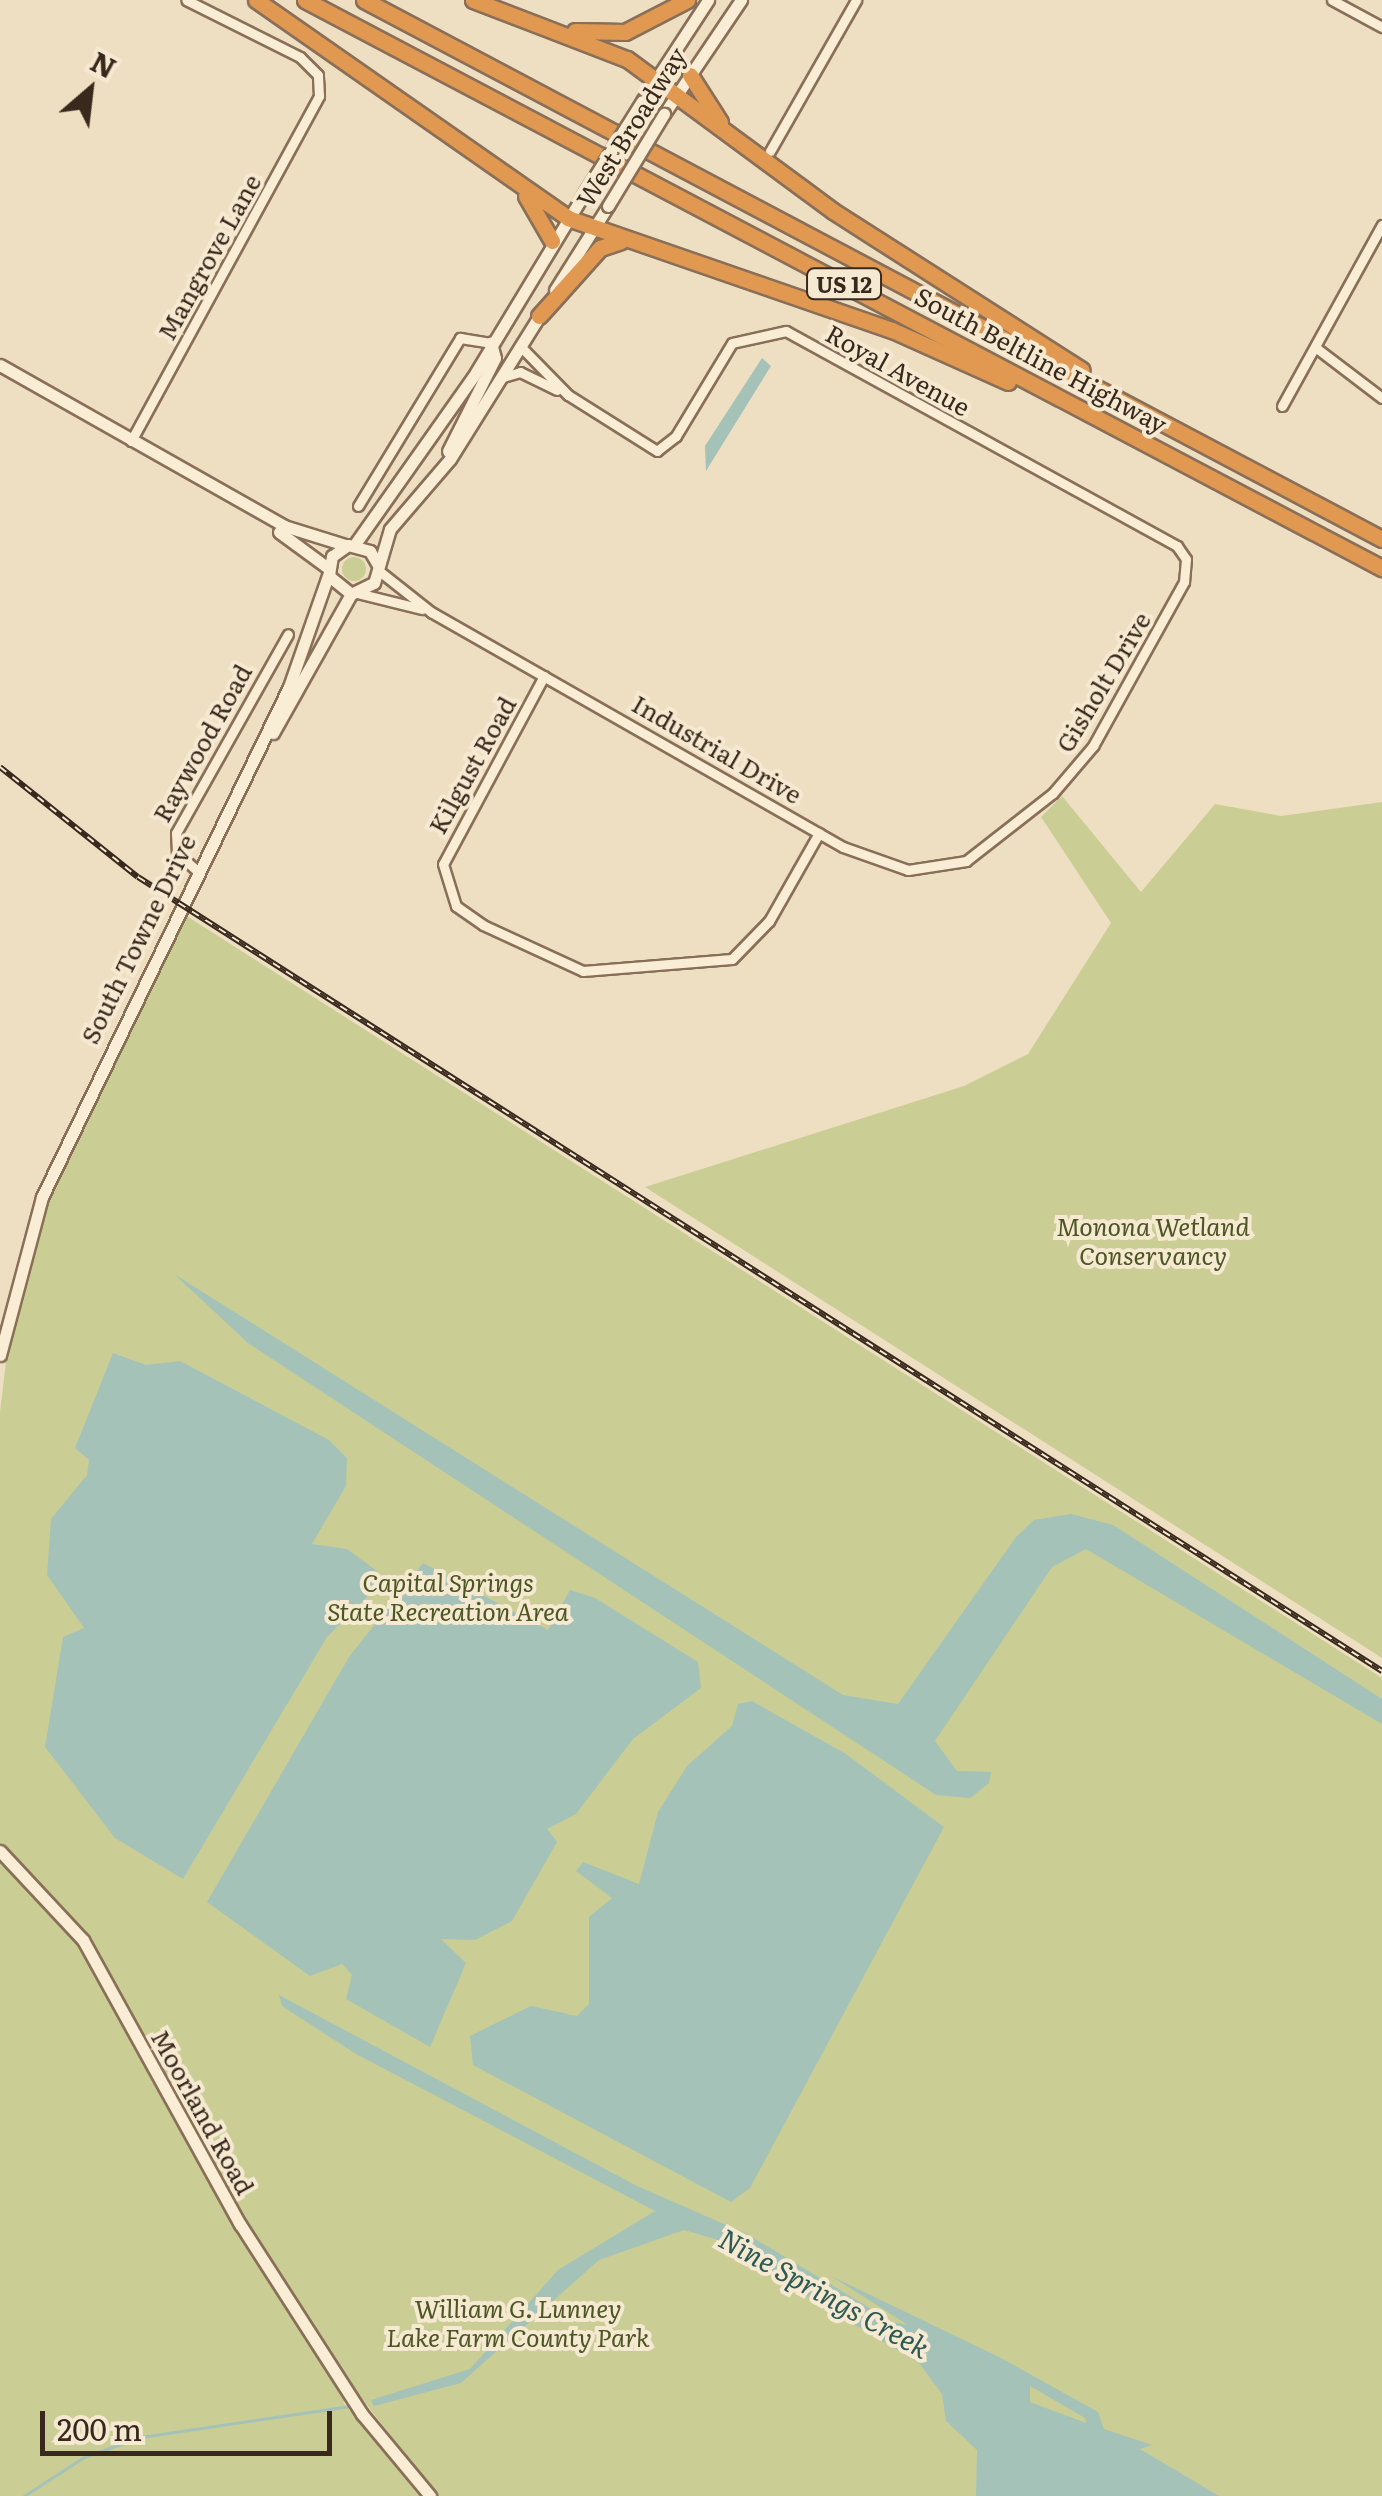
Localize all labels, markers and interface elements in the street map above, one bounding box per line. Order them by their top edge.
text: N [84,39,124,88]
north arrow [40,40,140,140]
street label: West Broadway [570,42,692,212]
street label: Mangrove Lane [151,169,267,345]
road number: US 12 [804,267,884,301]
street label: South Beltline Highway [910,281,1172,439]
street label: Royal Avenue [821,318,975,422]
street label: Gisholt Drive [1049,607,1157,757]
street label: Raywood Road [146,659,258,827]
street label: Industrial Drive [627,688,807,810]
street label: Kilgust Road [422,691,522,839]
street label: South Towne Drive [74,830,202,1048]
park label: Monona Wetland Conservancy [1056,1212,1250,1271]
park label: Capital Springs State Recreation Area [327,1568,569,1627]
street label: Moorland Road [145,2024,261,2200]
water label: Nine Springs Creek [714,2220,936,2364]
park label: William G. Lunney Lake Farm County Park [386,2294,650,2353]
scale bar [45,2391,338,2453]
text: 200 m [57,2406,142,2450]

